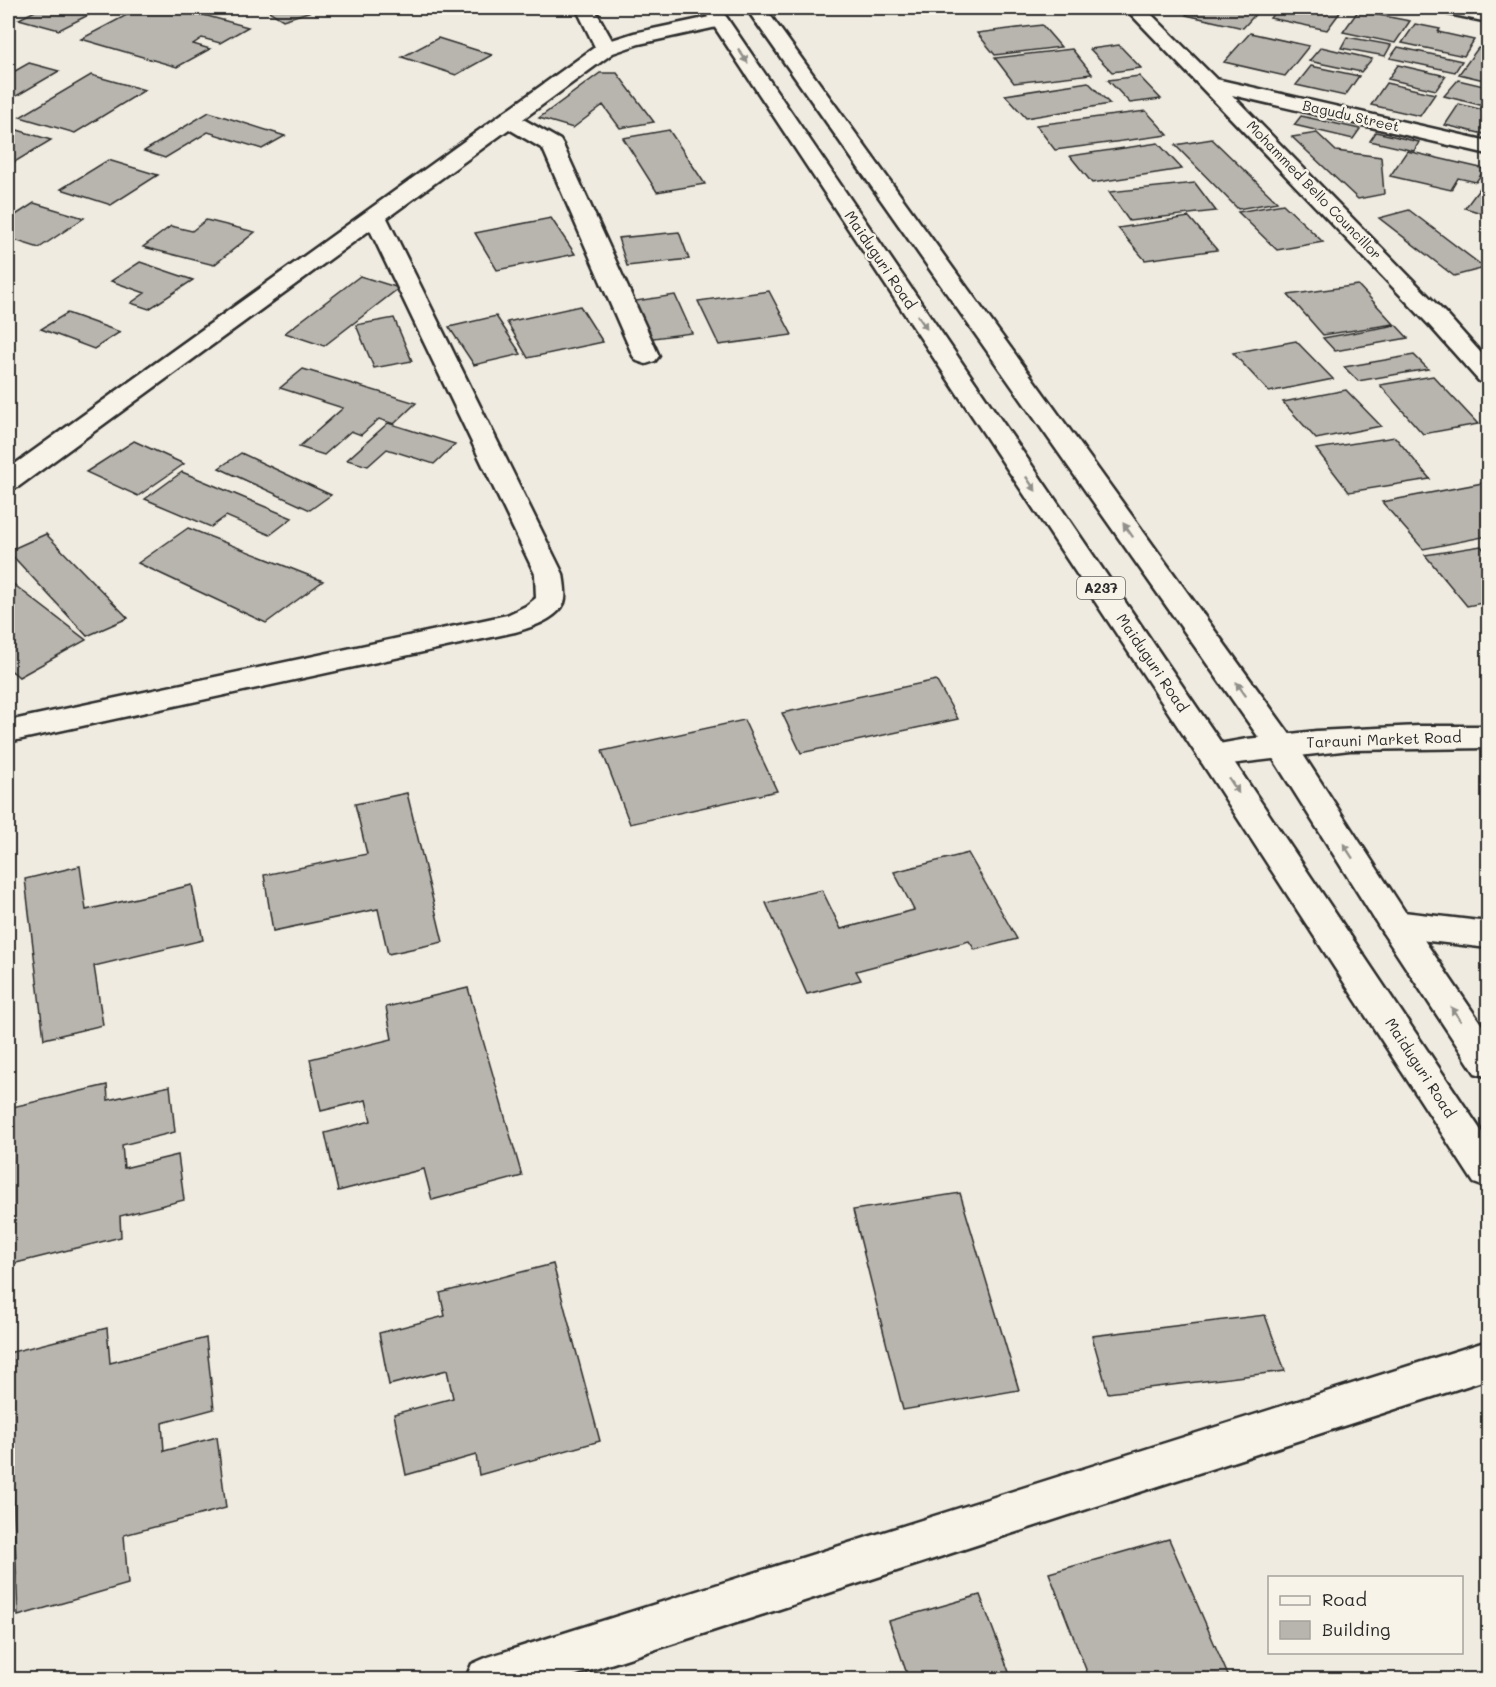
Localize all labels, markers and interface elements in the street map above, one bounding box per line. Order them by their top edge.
one-way arrow [737,48,748,64]
street label: Bagudu Street [1301,95,1401,136]
street label: Mohammed Bello Councillor [1243,116,1386,263]
street label: Maiduguri Road [840,206,921,313]
one-way arrow [917,314,928,331]
one-way arrow [1025,476,1037,492]
one-way arrow [1122,523,1134,538]
road number: A237 [1077,577,1125,599]
street label: Maiduguri Road [1112,609,1193,716]
one-way arrow [1235,681,1247,697]
street label: Tarauni Market Road [1306,726,1462,752]
one-way arrow [1228,777,1239,794]
one-way arrow [1343,843,1354,860]
one-way arrow [1450,1007,1462,1023]
street label: Maiduguri Road [1381,1014,1460,1121]
legend [1268,1576,1463,1654]
text: Road [1322,1587,1367,1611]
text: Building [1322,1617,1390,1641]

